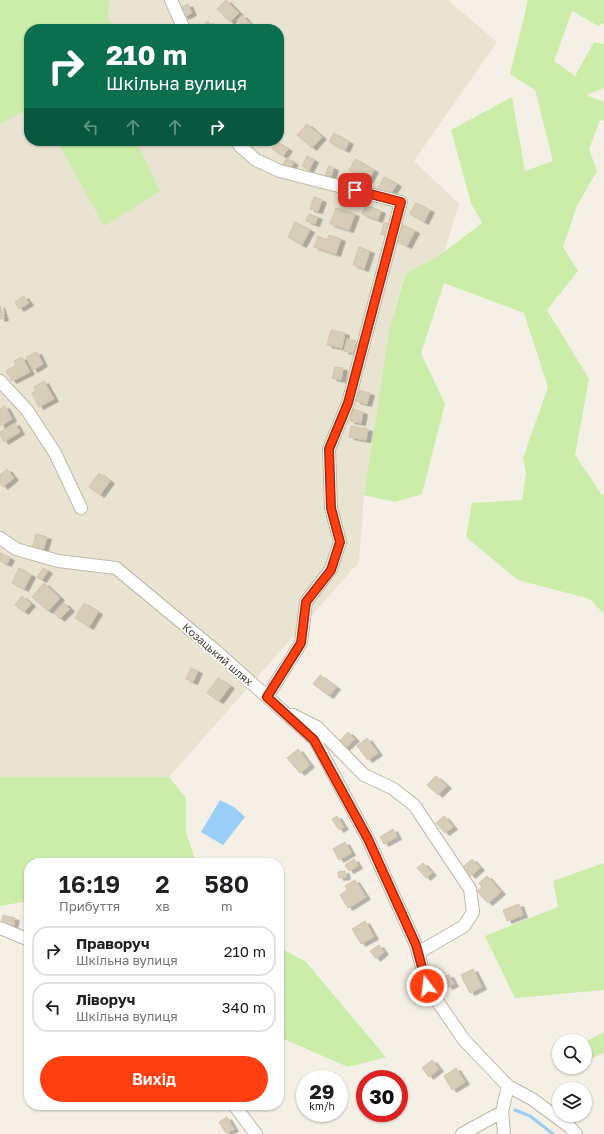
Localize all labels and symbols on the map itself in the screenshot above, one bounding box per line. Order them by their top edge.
pin [338,173,372,207]
street label: Козацький шлях [180,620,256,688]
position arrow [406,965,448,1007]
speed limit sign: 30 [356,1070,408,1122]

